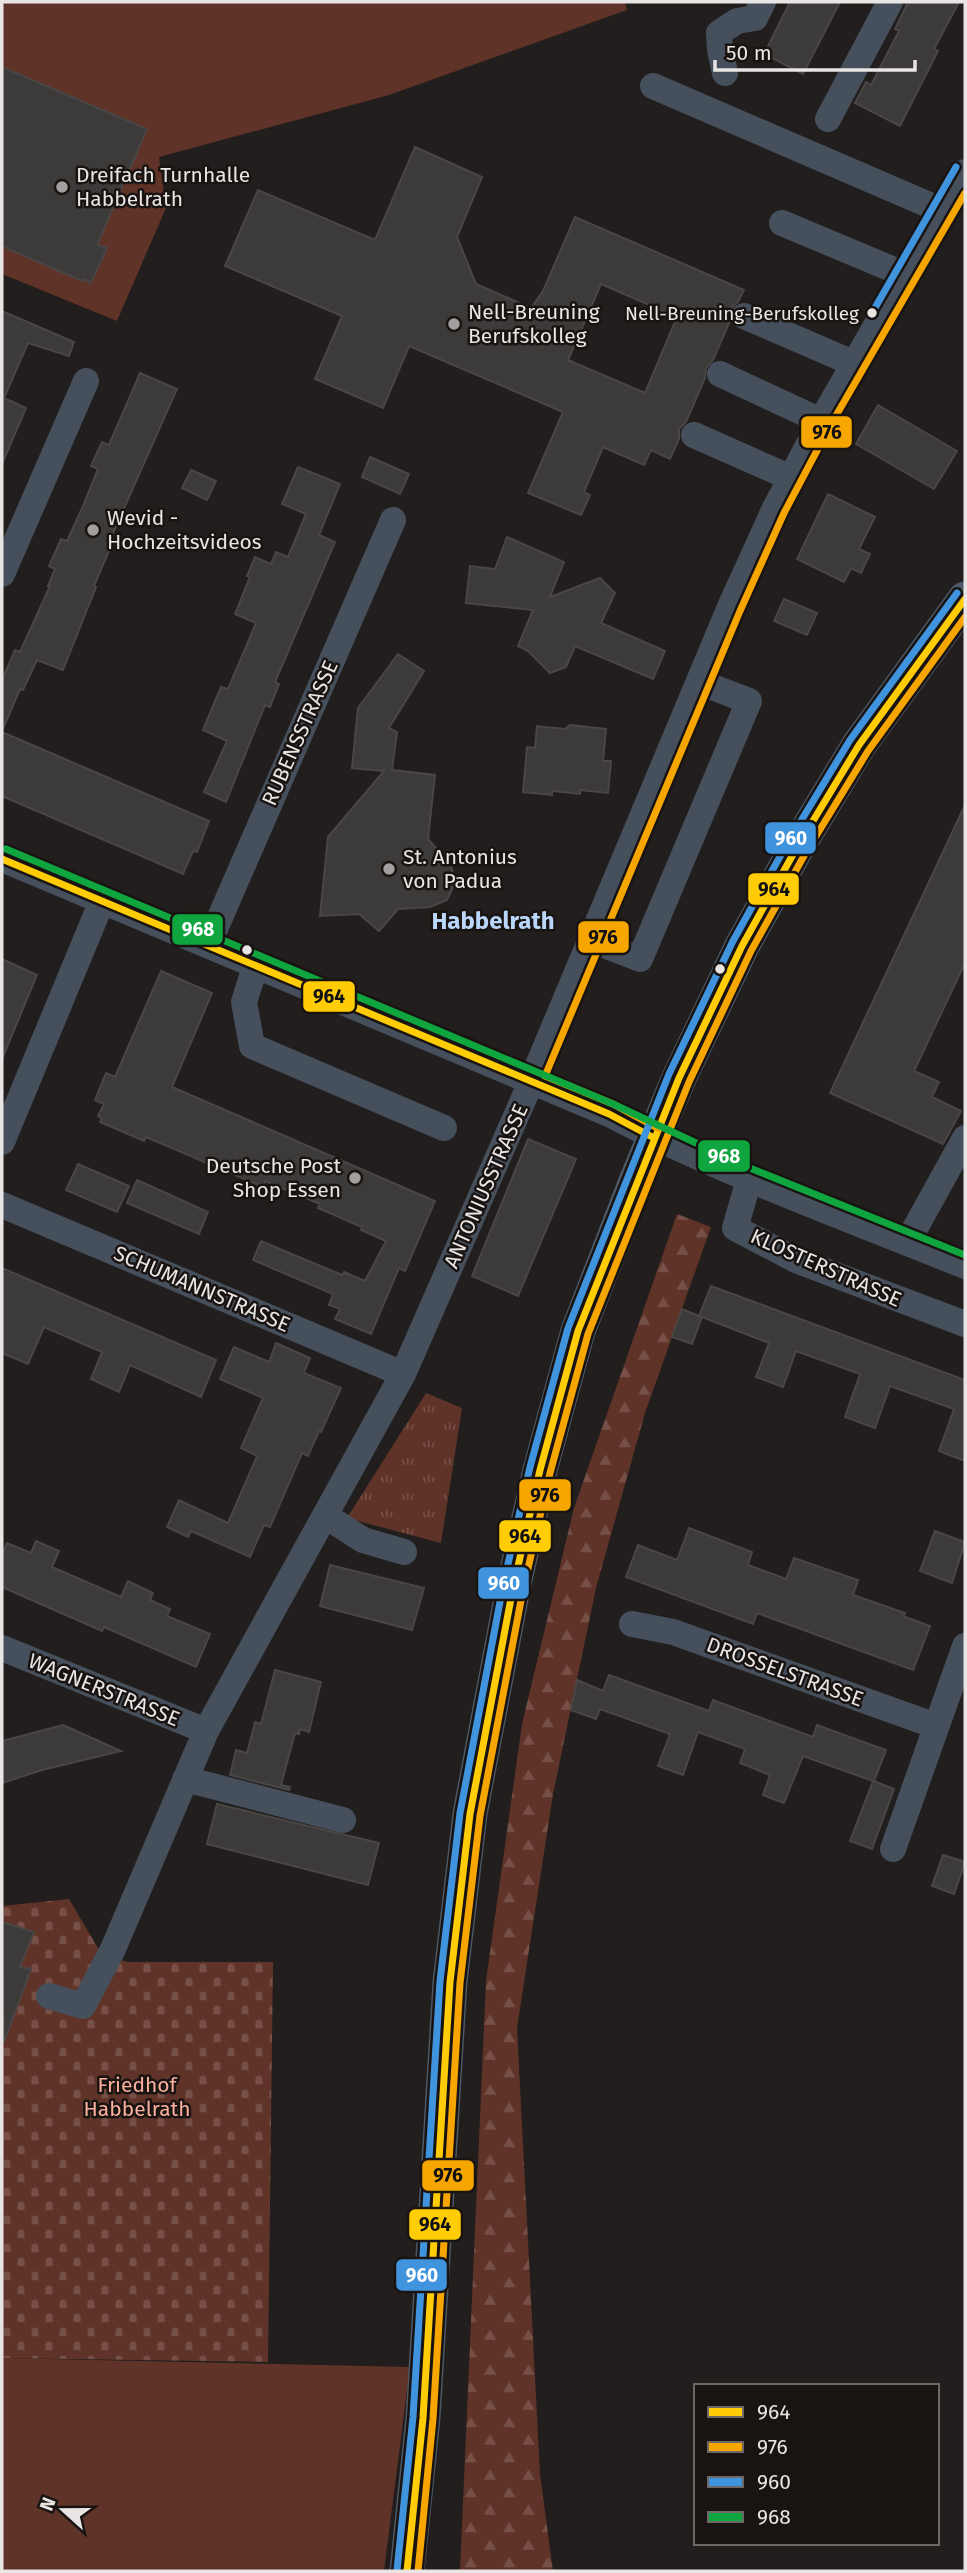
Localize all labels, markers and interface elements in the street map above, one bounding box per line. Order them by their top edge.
scale bar [715,28,914,72]
text: 50 m [726,40,772,66]
place label: Dreifach Turnhalle Habbelrath [76,162,250,212]
marker: Dreifach Turnhalle Habbelrath [54,179,70,195]
place label: Nell-Breuning Berufskolleg [468,299,600,349]
place label: Nell-Breuning-Berufskolleg [625,302,859,325]
marker: Nell-Breuning-Berufskolleg [865,306,879,320]
marker: Nell-Breuning Berufskolleg [446,316,462,332]
line badge: 976 [800,415,853,449]
text: 976 [812,421,842,444]
place label: Wevid - Hochzeitsvideos [107,505,262,555]
marker: Wevid - Hochzeitsvideos [85,522,101,538]
street label: RUBENSSTRASSE [256,656,344,810]
line badge: 960 [764,821,817,855]
text: 960 [775,827,807,850]
place label: St. Antonius von Padua [403,844,517,894]
marker: St. Antonius von Padua [381,861,397,877]
line badge: 964 [747,872,800,906]
text: 964 [758,878,790,901]
district label: Habbelrath [431,907,555,935]
line badge: 968 [171,913,224,946]
text: 968 [182,918,214,941]
line badge: 976 [577,920,630,954]
text: 976 [588,926,618,949]
unlabelled marker [240,943,254,957]
unlabelled marker [713,962,727,976]
line badge: 964 [302,980,356,1013]
text: 964 [313,985,345,1008]
street label: ANTONIUSSTRASSE [438,1100,534,1272]
line badge: 968 [697,1139,751,1173]
text: 968 [708,1145,740,1168]
place label: Deutsche Post Shop Essen [206,1153,341,1203]
marker: Deutsche Post Shop Essen [347,1170,363,1186]
street label: KLOSTERSTRASSE [746,1223,906,1313]
street label: SCHUMANNSTRASSE [110,1240,294,1338]
line badge: 976 [518,1478,572,1512]
text: 976 [530,1484,560,1507]
line badge: 964 [498,1519,552,1553]
text: 964 [509,1525,541,1548]
line badge: 960 [477,1566,530,1600]
text: 960 [488,1572,520,1595]
street label: DROSSELSTRASSE [703,1632,867,1712]
street label: WAGNERSTRASSE [24,1648,184,1732]
park label: Friedhof Habbelrath [84,2072,190,2122]
line badge: 976 [421,2159,475,2192]
text: 976 [433,2164,463,2187]
line badge: 964 [408,2208,462,2241]
text: 964 [419,2213,451,2236]
line badge: 960 [395,2258,448,2292]
text: 960 [406,2264,438,2287]
legend [694,2384,939,2545]
text: 964 [757,2399,790,2425]
text: 976 [757,2434,788,2460]
text: 960 [757,2469,791,2495]
north arrow [28,2475,98,2545]
text: N [35,2494,61,2514]
text: 968 [757,2504,791,2530]

